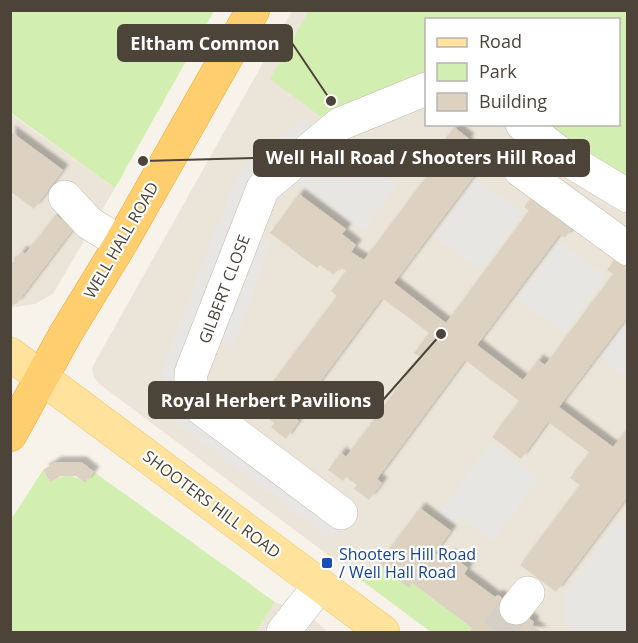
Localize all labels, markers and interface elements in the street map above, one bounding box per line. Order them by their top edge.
legend [425,18,620,126]
callout: Eltham Common [118,25,292,61]
text: Road [479,29,522,53]
text: Eltham Common [130,31,280,55]
text: Park [479,59,517,83]
text: Building [479,89,547,113]
callout: Well Hall Road / Shooters Hill Road [254,140,589,176]
text: Well Hall Road / Shooters Hill Road [266,145,576,169]
street label: WELL HALL ROAD [79,178,163,302]
street label: GILBERT CLOSE [193,231,255,347]
callout: Royal Herbert Pavilions [149,382,383,418]
text: Royal Herbert Pavilions [161,388,371,412]
street label: SHOOTERS HILL ROAD [139,445,285,563]
place label: Shooters Hill Road / Well Hall Road [339,543,476,583]
marker: Shooters Hill Road / Well Hall Road [320,556,334,570]

